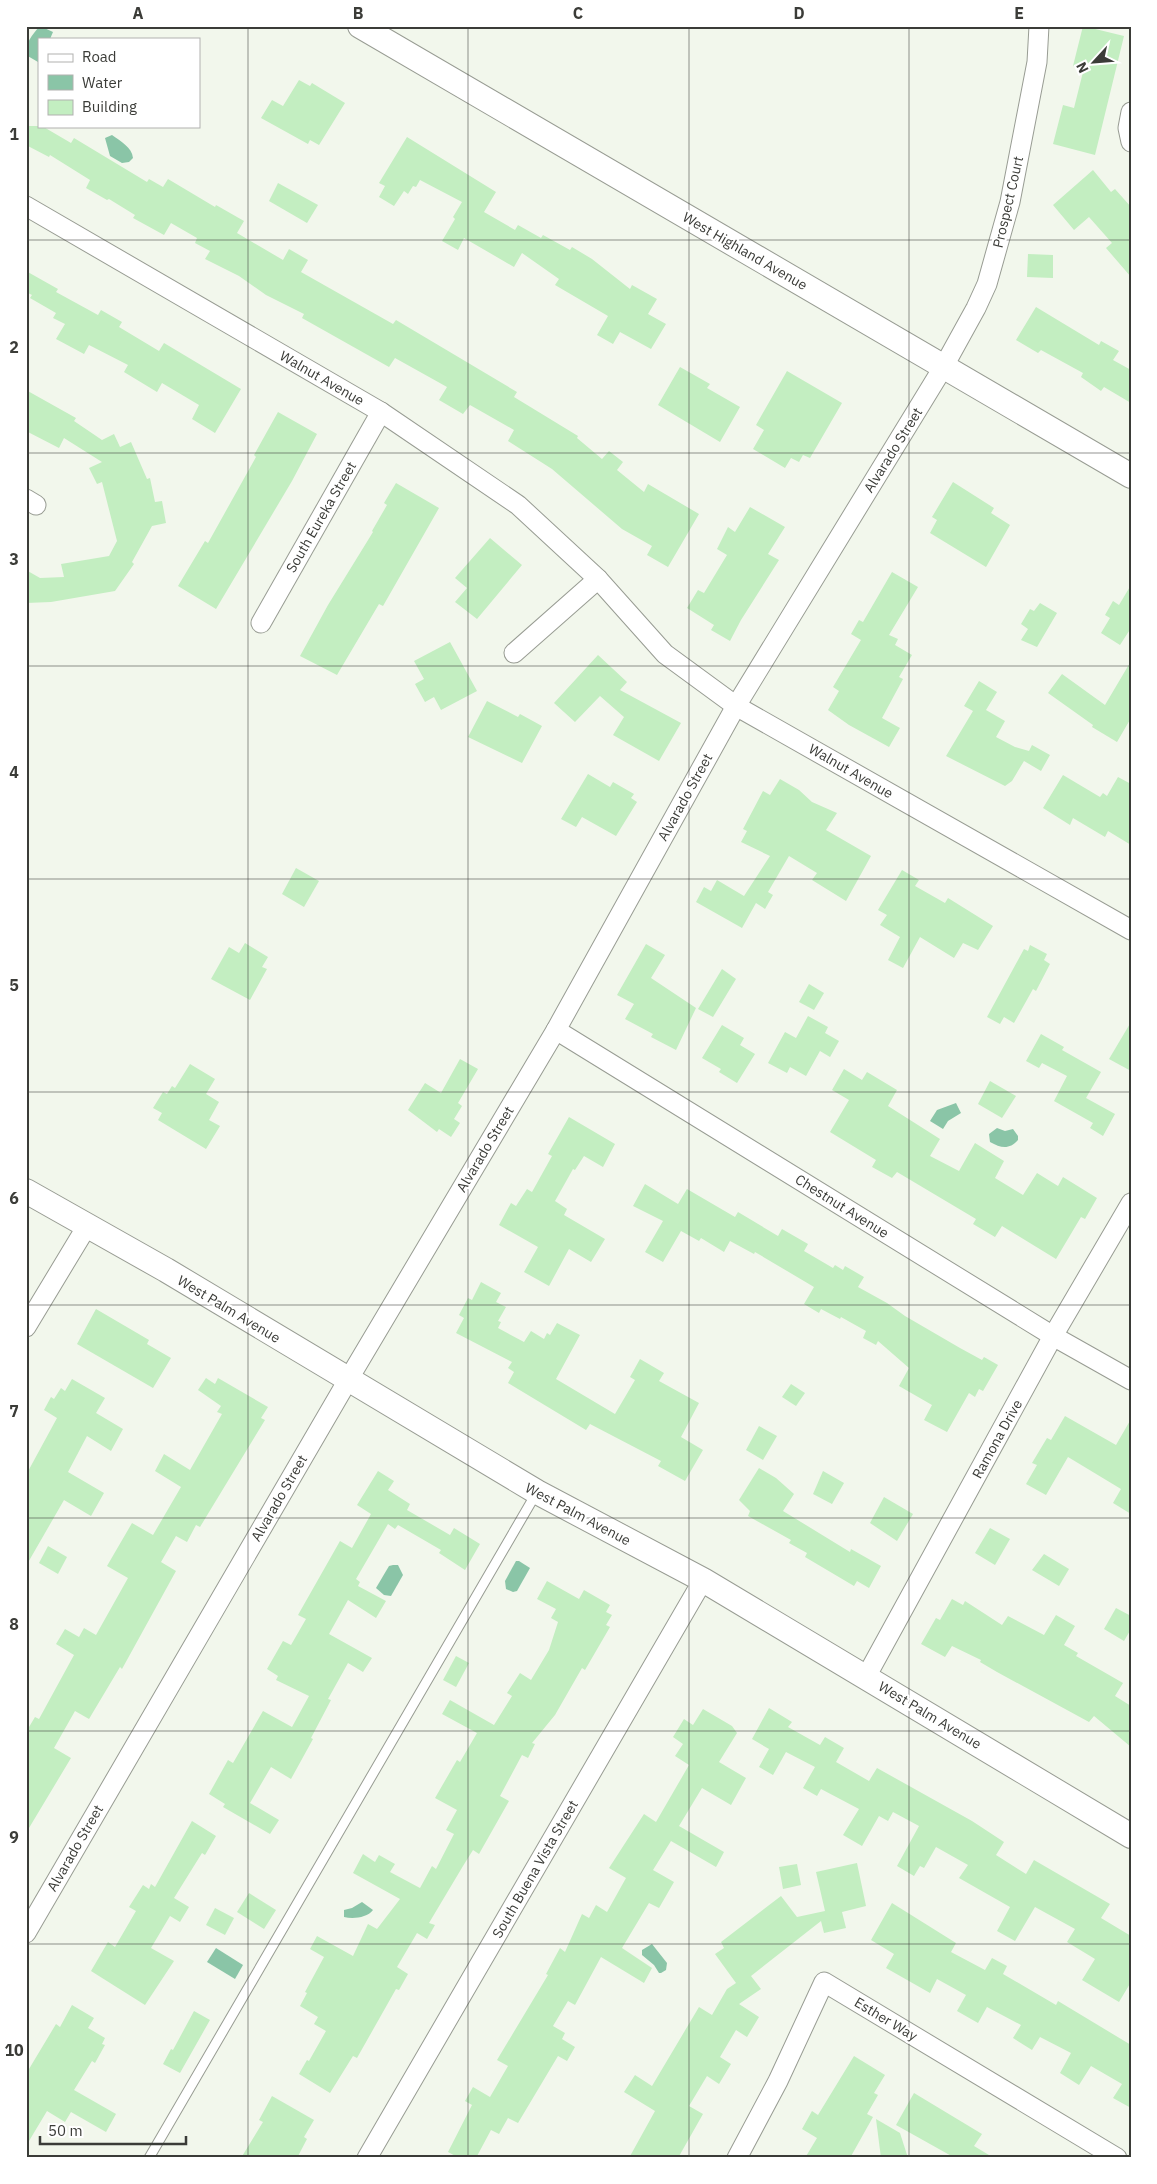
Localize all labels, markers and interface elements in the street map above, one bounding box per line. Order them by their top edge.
text: A [133,3,144,23]
text: B [353,3,364,23]
text: C [573,3,583,23]
text: D [793,3,805,23]
text: E [1014,3,1024,23]
legend [38,38,200,128]
north arrow [1070,38,1120,88]
text: Road [82,47,117,66]
text: N [1072,59,1093,76]
text: Water [82,73,123,92]
text: Building [82,97,137,116]
text: 1 [9,124,19,144]
street label: Prospect Court [989,154,1027,250]
street label: West Highland Avenue [679,208,811,294]
text: 2 [9,337,19,357]
street label: Walnut Avenue [277,347,368,410]
street label: Alvarado Street [860,404,926,496]
street label: South Eureka Street [282,458,360,576]
text: 3 [9,549,19,569]
street label: Walnut Avenue [806,740,897,803]
street label: Alvarado Street [654,750,716,844]
text: 4 [9,762,19,782]
text: 5 [9,975,19,995]
street label: Alvarado Street [452,1103,518,1195]
street label: Chestnut Avenue [792,1170,892,1242]
text: 6 [9,1188,19,1208]
street label: West Palm Avenue [174,1271,284,1347]
street label: Ramona Drive [968,1396,1026,1482]
text: 7 [9,1401,19,1421]
street label: Alvarado Street [247,1451,311,1545]
street label: West Palm Avenue [522,1479,634,1550]
text: 8 [9,1614,19,1634]
street label: West Palm Avenue [875,1677,985,1753]
street label: South Buena Vista Street [488,1797,582,1941]
street label: Alvarado Street [43,1801,107,1895]
text: 9 [9,1827,19,1847]
street label: Esther Way [851,1993,921,2045]
text: 10 [4,2040,24,2060]
scale bar [40,2114,186,2146]
text: 50 m [48,2121,83,2140]

